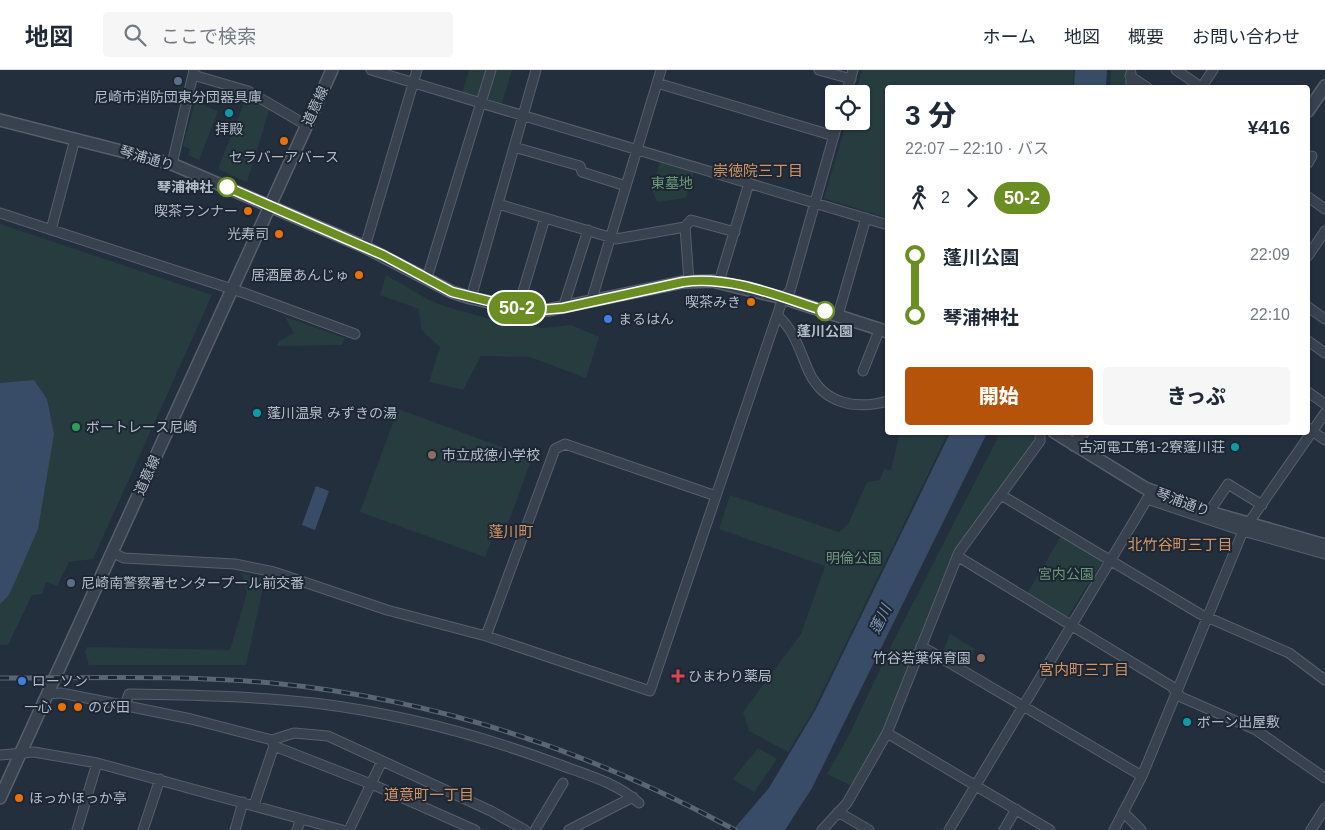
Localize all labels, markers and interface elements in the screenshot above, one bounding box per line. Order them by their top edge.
search box [103,12,453,57]
icon: search [121,21,149,49]
text: 地図 [25,23,73,50]
text: ここで検索 [161,26,256,47]
text: ホーム [983,27,1036,47]
text: 地図 [1064,27,1100,47]
text: 概要 [1128,27,1164,47]
text: お問い合わせ [1192,27,1300,47]
marker: 尼崎市消防団東分団器具庫 [172,75,184,87]
street label: 道意線 [299,84,331,128]
map controls [825,85,870,130]
button: locate [825,85,870,130]
place label: 尼崎市消防団東分団器具庫 [94,89,262,105]
text: 3 分 [905,100,956,131]
marker: 拝殿 [223,107,235,119]
text: ¥416 [1248,117,1290,138]
place label: 拝殿 [215,121,243,137]
marker: セラバーアバース [278,135,290,147]
text: 22:07 – 22:10 · バス [905,140,1049,157]
street label: 琴浦通り [118,143,176,173]
place label: セラバーアバース [229,149,339,165]
district label: 崇徳院三丁目 [713,162,803,179]
park label: 東墓地 [651,175,693,191]
marker: 琴浦神社 [217,177,237,197]
place label: 琴浦神社 [157,179,213,195]
icon: walk [905,184,933,212]
icon: forward [958,184,986,212]
text: 50-2 [1004,188,1040,208]
text: 2 [941,189,950,206]
place label: 喫茶ランナー [154,203,238,219]
marker: 喫茶ランナー [242,205,254,217]
place label: 光寿司 [227,226,269,242]
marker: 光寿司 [273,228,285,240]
text: 22:09 [1250,246,1290,263]
text: 蓬川公園 [943,247,1019,268]
place label: 居酒屋あんじゅ [251,267,349,283]
marker: 居酒屋あんじゅ [353,269,365,281]
line badge: 50-2 [482,292,552,324]
place label: 喫茶みき [685,294,741,310]
marker: 喫茶みき [745,296,757,308]
text: 50-2 [499,298,535,318]
marker: 蓬川公園 [815,301,835,321]
text: 22:10 [1250,306,1290,323]
text: 琴浦神社 [943,307,1019,328]
place label: まるはん [618,311,674,327]
marker: まるはん [602,313,614,325]
place label: 蓬川公園 [797,323,853,339]
button: 開始 [905,367,1093,425]
button: きっぷ [1103,367,1290,425]
place label: 蓬川温泉 みずきの湯 [267,405,397,421]
marker: 蓬川温泉 みずきの湯 [251,407,263,419]
place label: ボートレース尼崎 [86,419,197,435]
marker: ボートレース尼崎 [70,421,82,433]
place label: 古河電工第1-2寮蓬川荘 [1079,439,1225,455]
marker: 古河電工第1-2寮蓬川荘 [1229,441,1241,453]
place label: 市立成徳小学校 [442,447,540,463]
marker: 市立成徳小学校 [426,449,438,461]
street label: 道意線 [131,453,163,497]
street label: 琴浦通り [1154,485,1212,519]
district label: 蓬川町 [488,523,534,540]
district label: 北竹谷町三丁目 [1127,536,1233,553]
park label: 明倫公園 [826,550,882,566]
park label: 宮内公園 [1038,566,1094,582]
place label: 尼崎南警察署センタープール前交番 [81,575,304,591]
marker: 尼崎南警察署センタープール前交番 [65,577,77,589]
water label: 蓬川 [866,600,895,636]
place label: 竹谷若葉保育園 [873,650,971,666]
marker: 竹谷若葉保育園 [975,652,987,664]
district label: 宮内町三丁目 [1039,661,1129,678]
place label: ひまわり薬局 [688,668,772,684]
marker: ひまわり薬局 [672,670,684,682]
place label: ローソン [32,673,88,689]
marker: ローソン [16,675,28,687]
place label: 一心 [24,699,52,715]
place label: のび田 [88,699,130,715]
marker: 一心 [56,701,68,713]
marker: のび田 [72,701,84,713]
place label: ボーン出屋敷 [1197,714,1280,730]
marker: ボーン出屋敷 [1181,716,1193,728]
district label: 道意町一丁目 [384,786,474,803]
place label: ほっかほっか亭 [29,790,127,806]
marker: ほっかほっか亭 [13,792,25,804]

